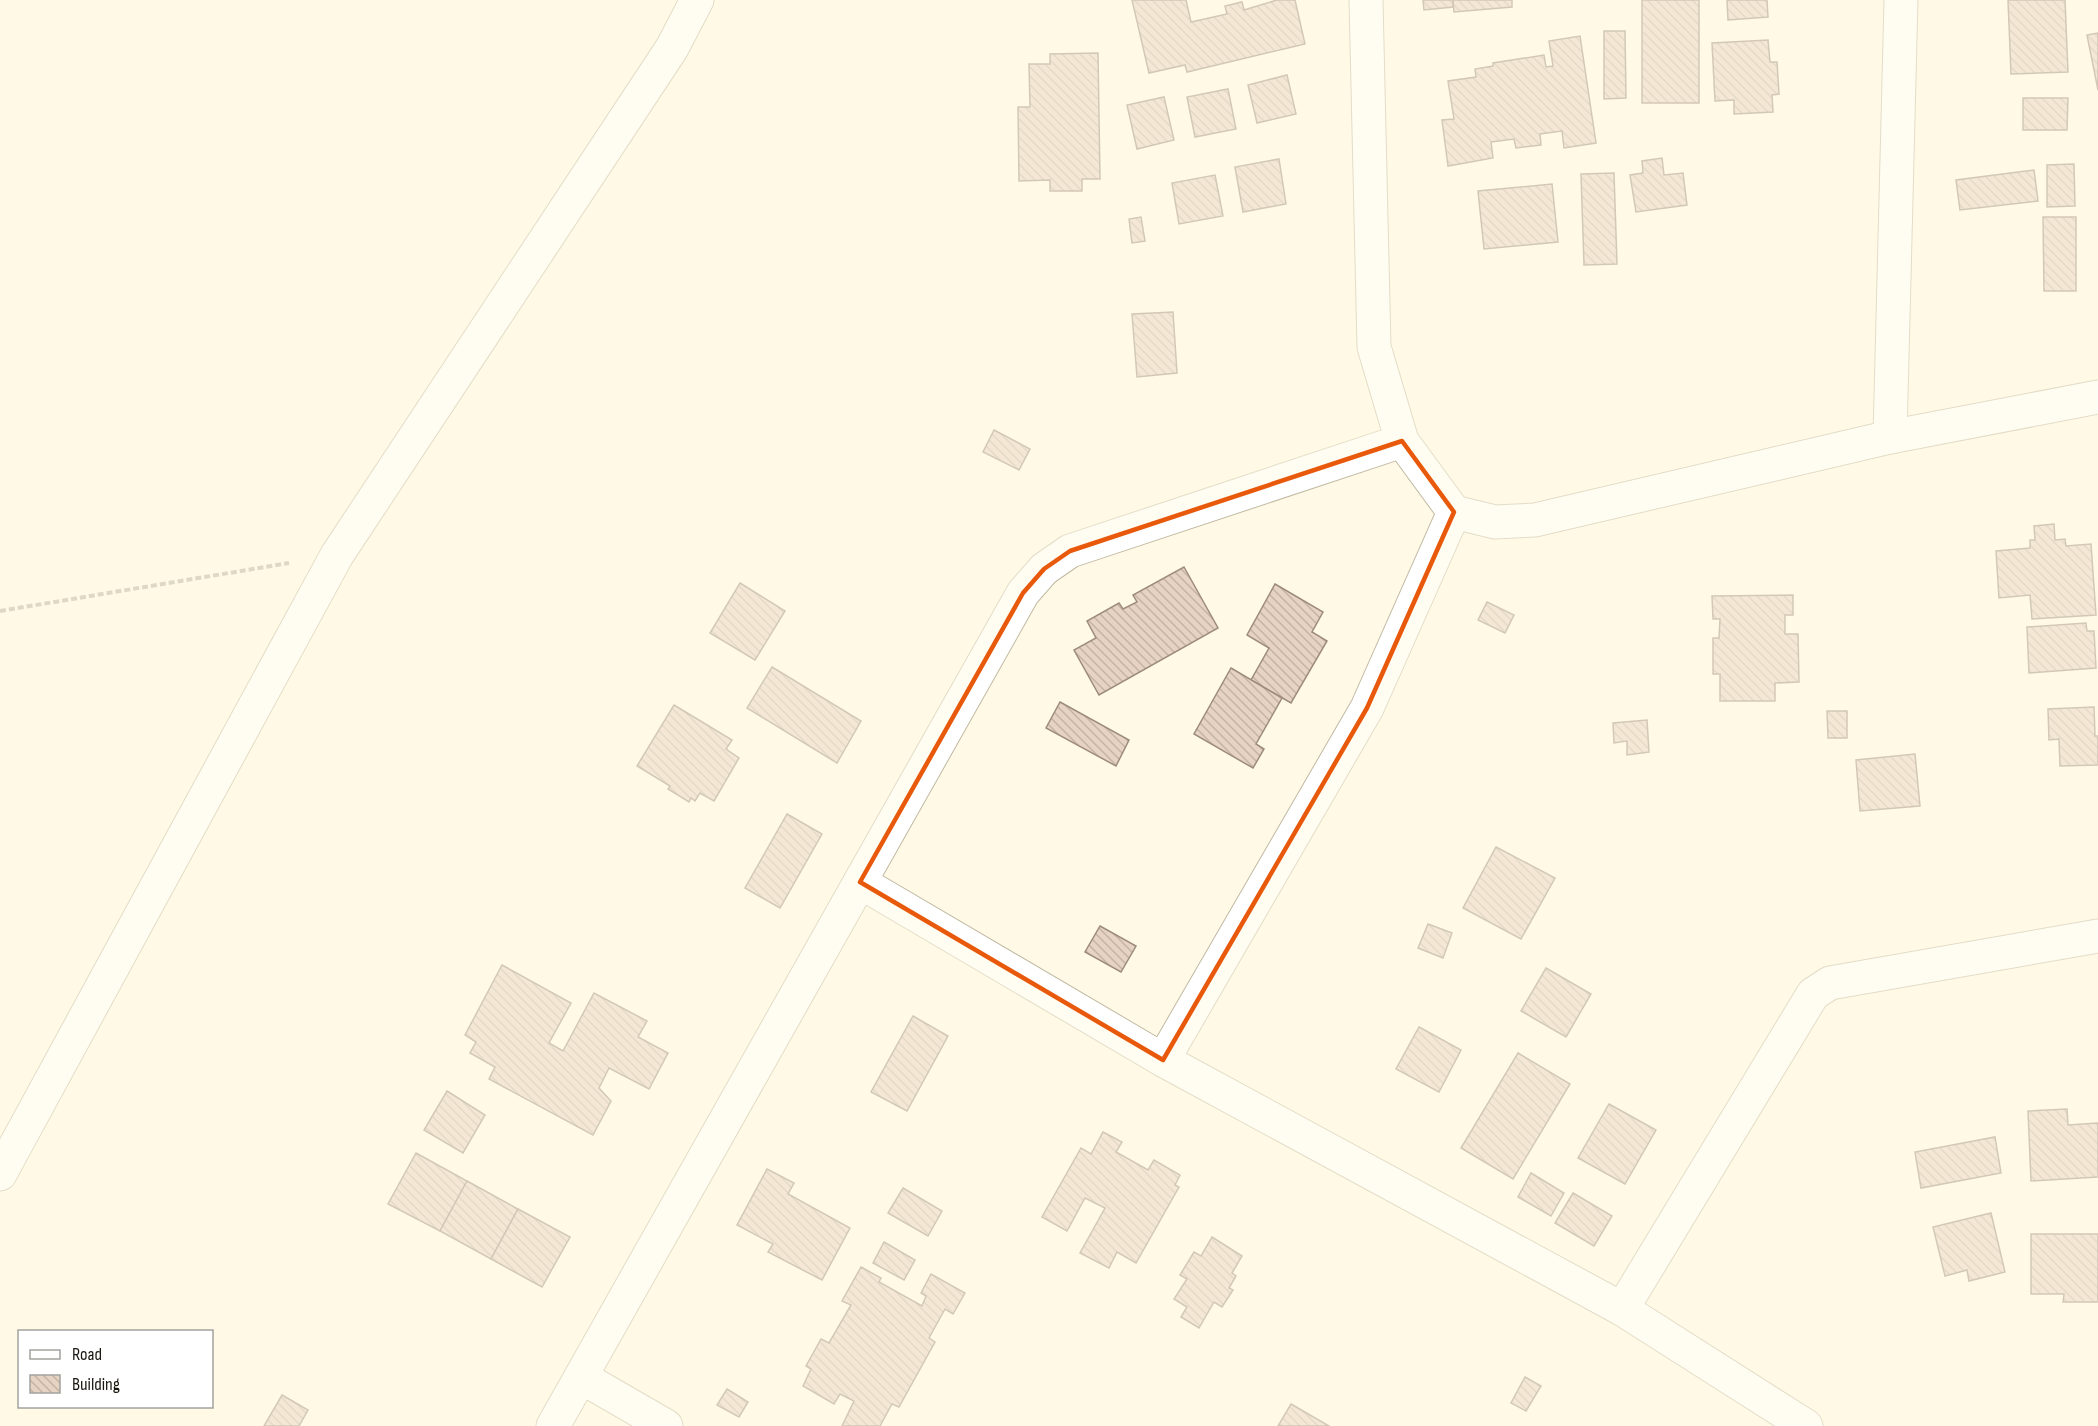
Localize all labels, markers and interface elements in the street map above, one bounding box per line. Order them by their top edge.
legend [18,1330,213,1408]
text: Road [72,1344,102,1365]
text: Building [72,1374,120,1395]

